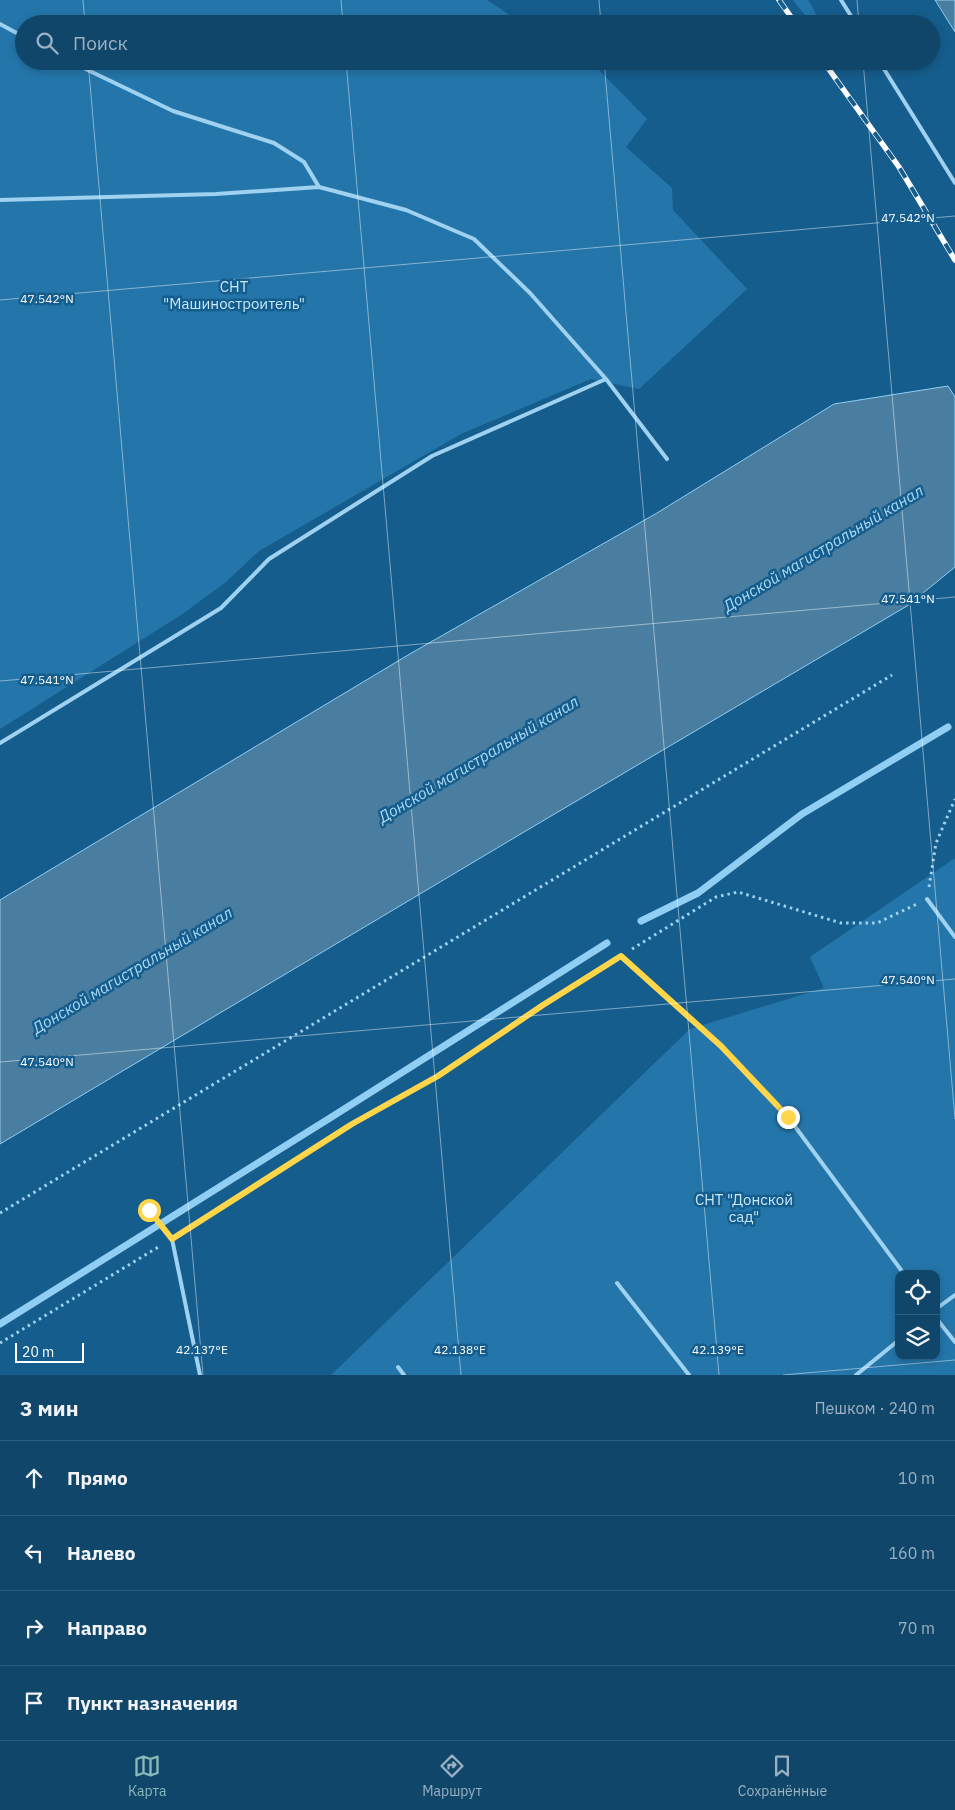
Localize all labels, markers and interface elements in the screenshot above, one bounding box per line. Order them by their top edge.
search box [15,15,940,70]
icon: search [33,29,61,57]
text: Поиск [73,31,128,55]
text: 47.542°N [881,210,935,225]
park label: СНТ "Машиностроитель" [163,277,305,313]
text: 47.542°N [20,291,74,306]
water label: Донской магистральный канал [717,480,927,617]
text: 47.541°N [881,591,935,606]
text: 47.541°N [20,672,74,687]
water label: Донской магистральный канал [372,691,582,828]
water label: Донской магистральный канал [26,902,236,1039]
text: 47.540°N [881,972,935,987]
text: 47.540°N [20,1054,74,1069]
route end [777,1106,800,1129]
park label: СНТ "Донской сад" [695,1190,793,1226]
route start [138,1199,161,1222]
map controls [895,1270,940,1360]
button: locate [895,1270,940,1315]
button: layers [895,1315,940,1360]
scale bar [15,1340,84,1363]
text: 42.137°E [176,1342,228,1357]
text: 42.138°E [434,1342,486,1357]
text: 42.139°E [692,1342,744,1357]
text: 20 m [22,1343,54,1361]
text: 3 мин [20,1394,79,1422]
text: Пешком · 240 m [814,1398,935,1418]
icon: ahead [20,1464,48,1492]
text: Прямо [67,1466,128,1490]
text: 10 m [898,1468,935,1488]
icon: left [20,1539,48,1567]
text: Налево [67,1541,136,1565]
text: 160 m [888,1543,935,1563]
icon: right [20,1614,48,1642]
text: Направо [67,1616,147,1640]
text: 70 m [898,1618,935,1638]
icon: arrive [20,1689,48,1717]
text: Пункт назначения [67,1691,238,1715]
tab: Карта [128,1752,166,1800]
tab: Маршрут [422,1752,482,1800]
tab: Сохранённые [738,1752,827,1800]

